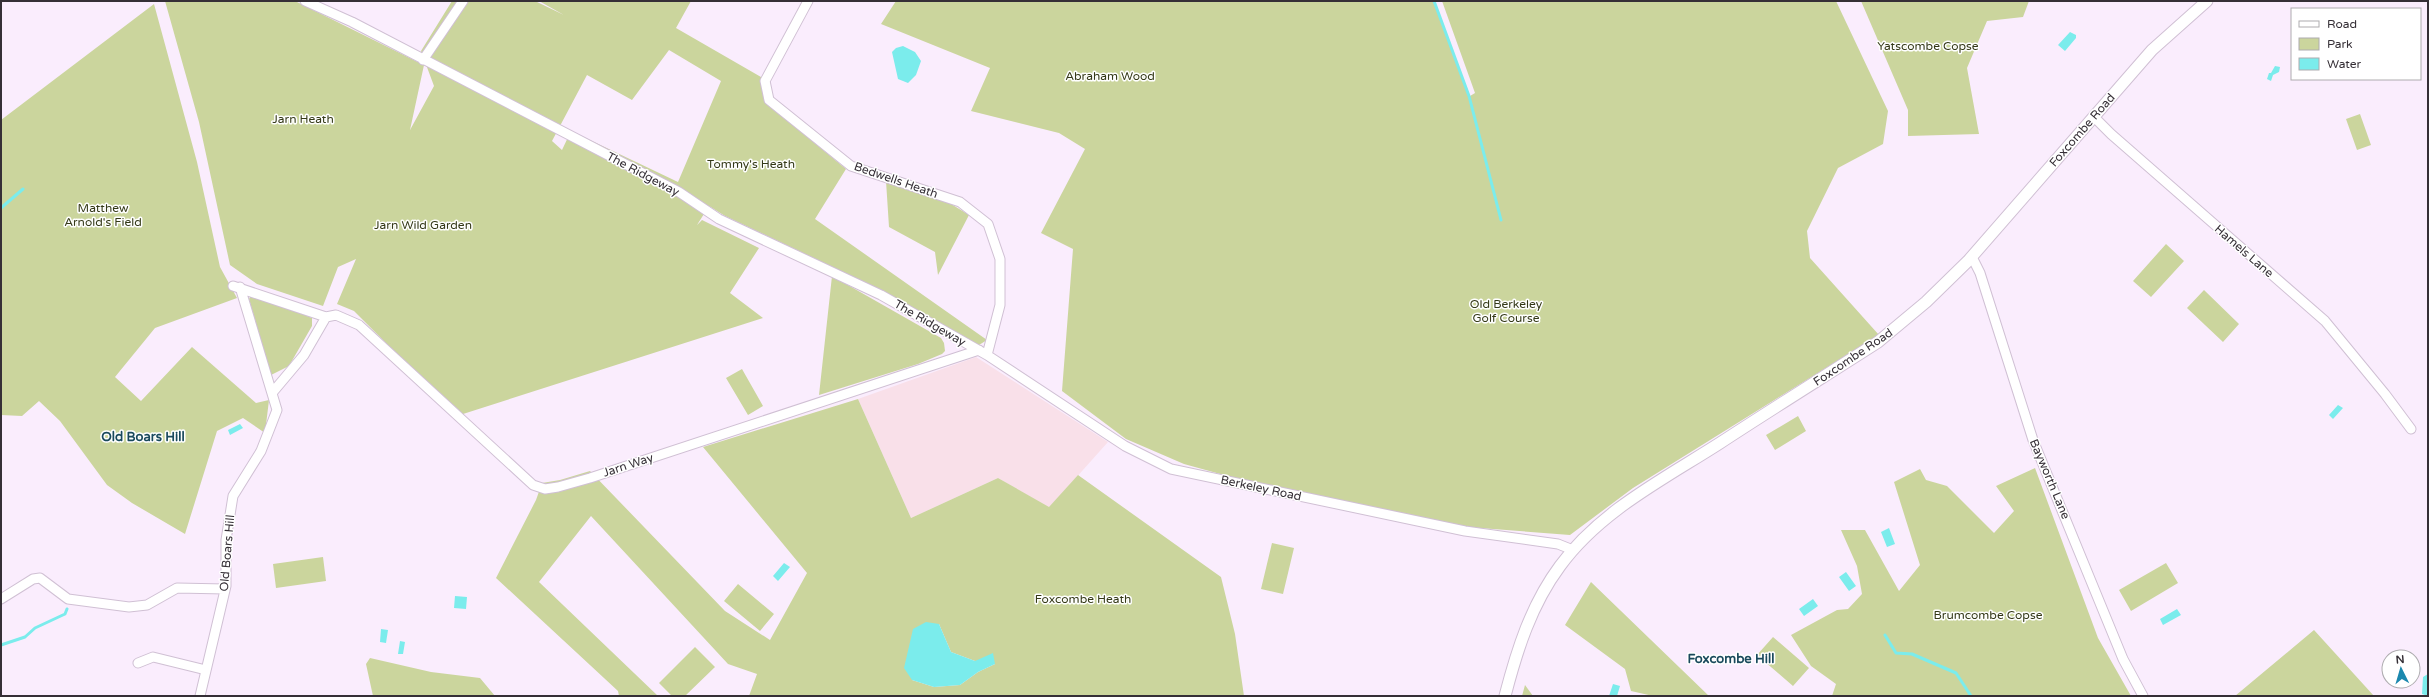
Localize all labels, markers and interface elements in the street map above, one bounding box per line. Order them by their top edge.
legend [2291,8,2421,80]
text: Road [2327,17,2357,31]
text: Park [2327,37,2353,51]
park label: Yatscombe Copse [1877,39,1979,53]
text: Water [2327,57,2362,71]
park label: Abraham Wood [1065,69,1155,83]
street label: Foxcombe Road [2046,90,2118,170]
park label: Jarn Heath [272,112,334,126]
street label: The Ridgeway [604,149,682,199]
park label: Tommy's Heath [707,157,795,171]
street label: Bedwells Heath [852,159,940,201]
park label: Matthew Arnold's Field [64,201,142,229]
park label: Jarn Wild Garden [374,218,472,232]
street label: Hamels Lane [2212,222,2276,280]
street label: The Ridgeway [892,297,969,349]
park label: Old Berkeley Golf Course [1470,297,1543,325]
street label: Foxcombe Road [1811,325,1895,389]
district label: Old Boars Hill [101,429,185,445]
street label: Bayworth Lane [2027,437,2073,521]
street label: Jarn Way [601,450,655,480]
street label: Berkeley Road [1219,473,1303,503]
street label: Old Boars Hill [217,514,237,592]
park label: Foxcombe Heath [1035,592,1131,606]
park label: Brumcombe Copse [1934,608,2043,622]
north arrow [2381,649,2421,689]
district label: Foxcombe Hill [1687,651,1775,667]
text: N [2395,653,2405,666]

